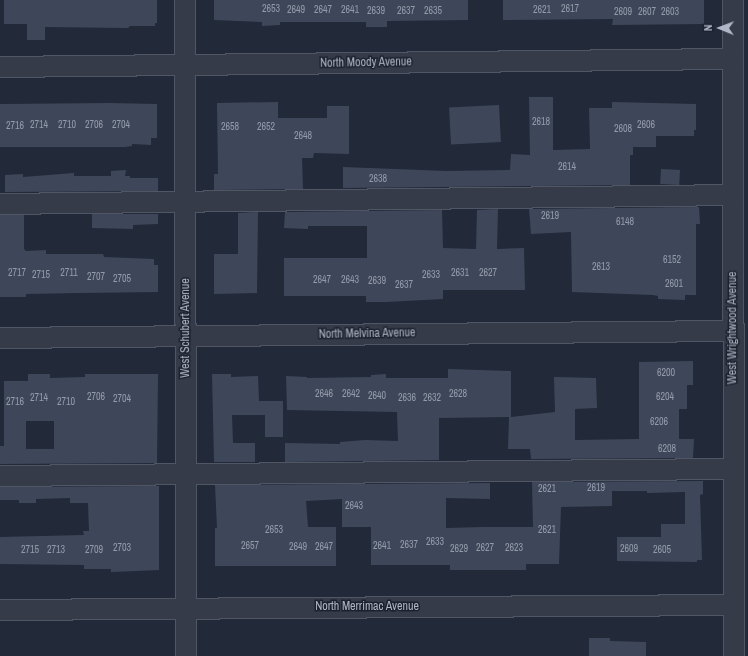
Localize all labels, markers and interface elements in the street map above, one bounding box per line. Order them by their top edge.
house number: 2653 [262,3,280,15]
house number: 2617 [561,3,579,15]
house number: 2649 [287,4,305,16]
house number: 2647 [314,4,332,16]
house number: 2641 [341,4,359,16]
house number: 2621 [533,4,551,16]
house number: 2639 [367,5,385,17]
house number: 2637 [397,5,415,17]
house number: 2635 [424,5,442,17]
house number: 2609 [614,6,632,18]
house number: 2607 [638,6,656,18]
house number: 2603 [661,6,679,18]
north arrow [700,8,740,48]
text: N [701,24,715,31]
street label: North Moody Avenue [320,55,412,71]
house number: 2618 [532,116,550,128]
house number: 2714 [30,119,48,131]
house number: 2710 [58,119,76,131]
house number: 2706 [85,119,103,131]
house number: 2704 [112,119,130,131]
house number: 2606 [637,119,655,131]
house number: 2716 [6,120,24,132]
house number: 2658 [221,121,239,133]
house number: 2652 [257,121,275,133]
house number: 2608 [614,123,632,135]
house number: 2648 [294,130,312,142]
house number: 2614 [558,161,576,173]
house number: 2638 [369,173,387,185]
house number: 2619 [541,210,559,222]
house number: 6148 [616,216,634,228]
house number: 6152 [663,254,681,266]
house number: 2613 [592,261,610,273]
house number: 2717 [8,267,26,279]
house number: 2711 [60,267,78,279]
house number: 2631 [451,267,469,279]
house number: 2627 [479,267,497,279]
house number: 2715 [32,269,50,281]
house number: 2633 [422,269,440,281]
house number: 2707 [87,271,105,283]
street label: West Wrightwood Avenue [726,271,740,385]
house number: 2705 [113,273,131,285]
house number: 2647 [313,274,331,286]
house number: 2643 [341,274,359,286]
house number: 2639 [368,275,386,287]
street label: West Schubert Avenue [179,278,193,378]
house number: 2601 [665,278,683,290]
house number: 2637 [395,279,413,291]
street label: North Melvina Avenue [318,326,416,342]
house number: 6200 [657,367,675,379]
house number: 2646 [315,388,333,400]
house number: 2642 [342,388,360,400]
house number: 2628 [449,388,467,400]
house number: 2640 [368,390,386,402]
house number: 2706 [87,391,105,403]
house number: 6204 [656,391,674,403]
house number: 2714 [30,392,48,404]
house number: 2636 [398,392,416,404]
house number: 2632 [423,392,441,404]
house number: 2704 [113,393,131,405]
house number: 2716 [6,396,24,408]
house number: 2710 [57,396,75,408]
house number: 6206 [650,416,668,428]
house number: 6208 [658,443,676,455]
house number: 2619 [587,482,605,494]
house number: 2621 [538,483,556,495]
house number: 2643 [345,500,363,512]
house number: 2653 [265,524,283,536]
house number: 2621 [538,524,556,536]
house number: 2633 [426,536,444,548]
house number: 2637 [400,539,418,551]
house number: 2657 [241,540,259,552]
house number: 2641 [373,540,391,552]
house number: 2649 [289,541,307,553]
house number: 2647 [315,541,333,553]
house number: 2703 [113,542,131,554]
house number: 2627 [476,542,494,554]
house number: 2623 [505,542,523,554]
house number: 2629 [450,543,468,555]
house number: 2609 [620,543,638,555]
house number: 2715 [21,544,39,556]
house number: 2713 [47,544,65,556]
house number: 2709 [85,544,103,556]
house number: 2605 [653,544,671,556]
street label: North Merrimac Avenue [315,600,419,614]

